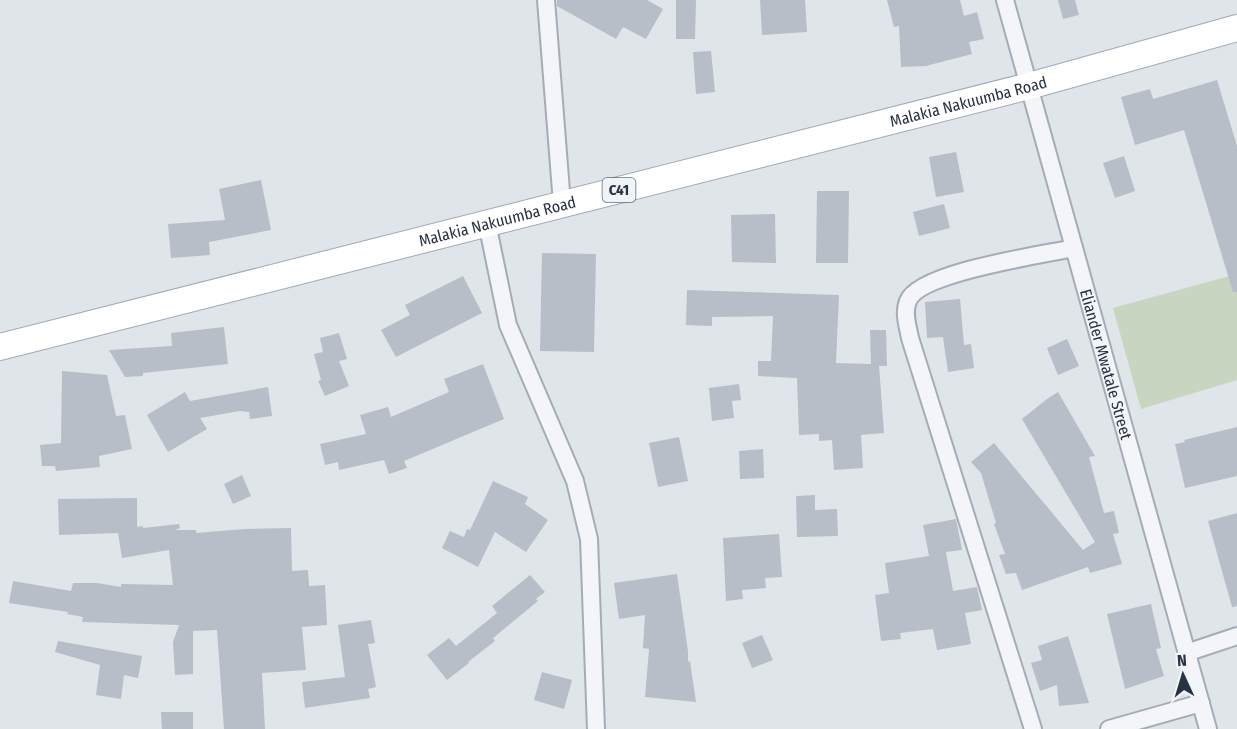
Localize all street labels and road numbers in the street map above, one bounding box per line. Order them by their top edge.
street label: Malakia Nakuumba Road [888,72,1049,131]
road number: C41 [602,178,636,202]
street label: Malakia Nakuumba Road [417,192,578,250]
street label: Eliander Mwatale Street [1076,287,1136,442]

